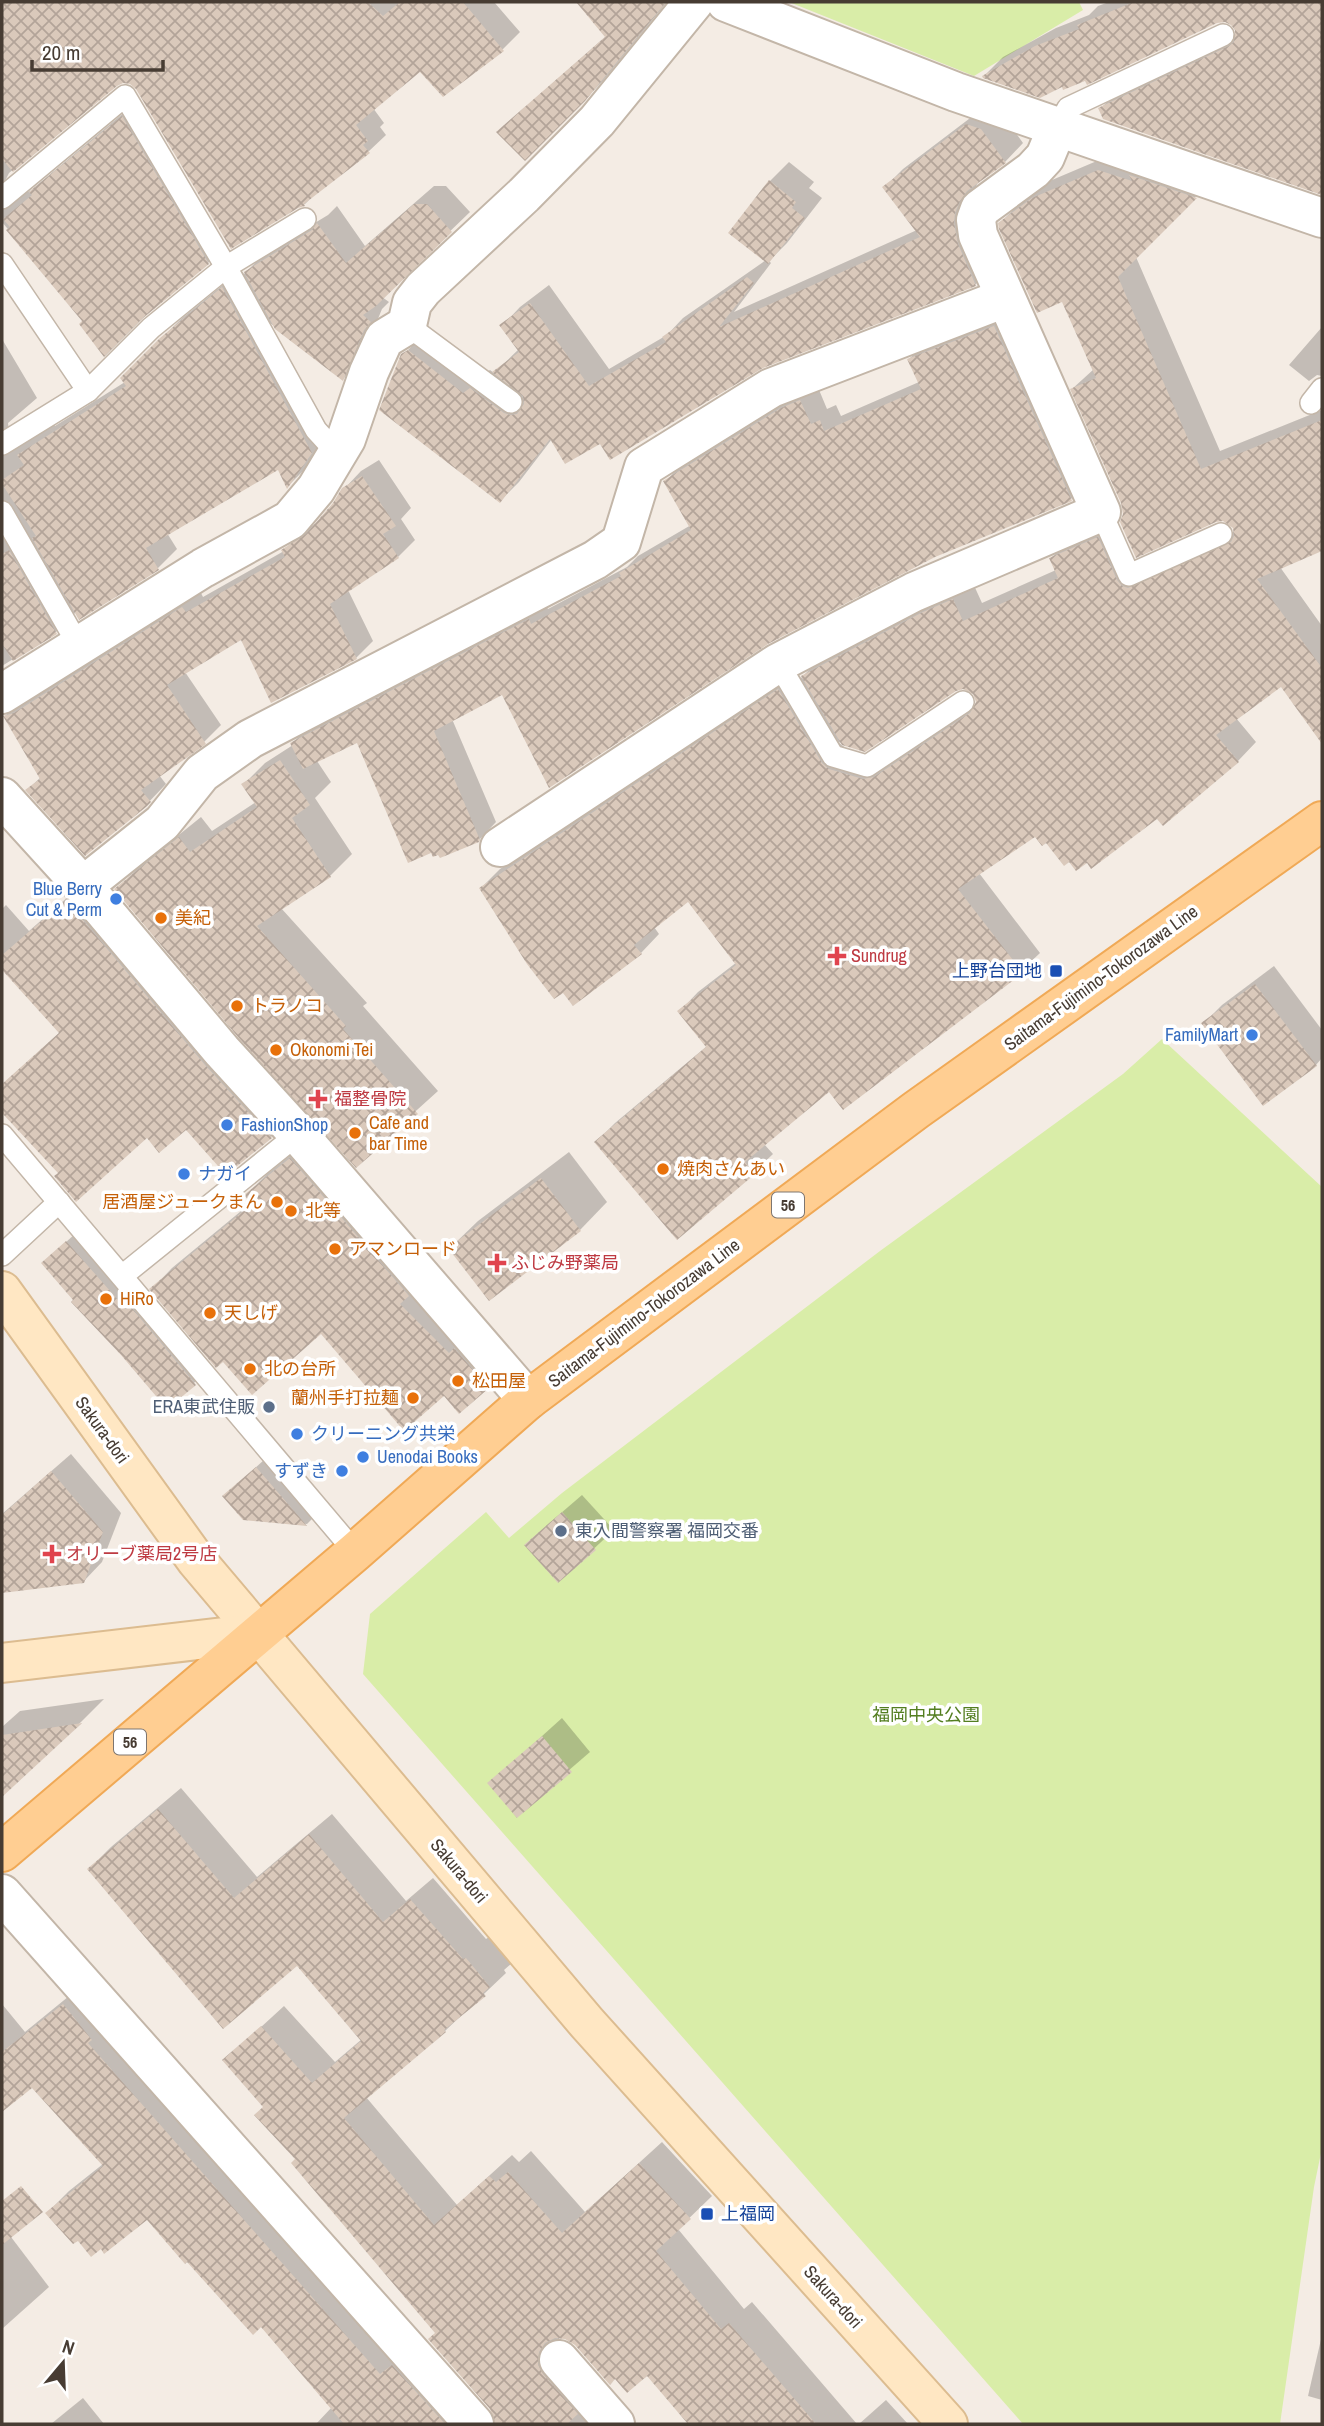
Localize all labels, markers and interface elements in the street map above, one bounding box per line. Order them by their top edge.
scale bar [32,28,163,72]
text: 20 m [42,38,80,67]
place label: Blue Berry Cut & Perm [26,876,103,922]
marker: Blue Berry Cut & Perm [108,891,124,907]
street label: Saitama-Fujimino-Tokorozawa Line [999,899,1203,1056]
place label: 美紀 [175,905,211,930]
marker: 美紀 [153,910,169,926]
place label: Sundrug [851,943,908,968]
marker: Sundrug [829,948,845,964]
place label: 上野台団地 [952,958,1042,983]
marker: 上野台団地 [1048,963,1064,979]
place label: トラノコ [251,993,323,1018]
marker: トラノコ [229,998,245,1014]
place label: FamilyMart [1165,1022,1238,1047]
marker: FamilyMart [1244,1027,1260,1043]
place label: Okonomi Tei [290,1037,373,1062]
marker: Okonomi Tei [268,1042,284,1058]
place label: 福整骨院 [334,1086,406,1111]
marker: 福整骨院 [308,1089,328,1109]
place label: Cafe and bar Time [369,1110,429,1156]
place label: FashionShop [241,1112,328,1137]
marker: FashionShop [219,1117,235,1133]
marker: Cafe and bar Time [347,1125,363,1141]
place label: 焼肉さんあい [677,1156,785,1181]
place label: ナガイ [198,1161,252,1186]
marker: 焼肉さんあい [655,1161,671,1177]
marker: ナガイ [176,1166,192,1182]
place label: 居酒屋ジュークまん [102,1189,263,1214]
road number: 56 [772,1192,804,1218]
marker: 居酒屋ジュークまん [269,1194,285,1210]
place label: 北等 [305,1198,341,1223]
marker: 北等 [283,1203,299,1219]
street label: Saitama-Fujimino-Tokorozawa Line [543,1232,745,1393]
place label: アマンロード [349,1236,457,1261]
marker: アマンロード [327,1241,343,1257]
place label: ふじみ野薬局 [511,1250,619,1275]
marker: ふじみ野薬局 [489,1255,505,1271]
place label: HiRo [120,1286,154,1311]
marker: HiRo [98,1291,114,1307]
place label: 天しげ [224,1300,278,1325]
marker: 天しげ [202,1305,218,1321]
place label: 北の台所 [264,1356,336,1381]
marker: 北の台所 [242,1361,258,1377]
place label: 松田屋 [472,1368,526,1393]
marker: 松田屋 [450,1373,466,1389]
place label: 蘭州手打拉麺 [291,1385,399,1410]
marker: 蘭州手打拉麺 [405,1390,421,1406]
street label: Sakura-dori [70,1391,135,1468]
place label: ERA東武住販 [153,1394,255,1419]
marker: ERA東武住販 [261,1399,277,1415]
place label: クリーニング共栄 [311,1421,455,1446]
marker: クリーニング共栄 [289,1426,305,1442]
place label: Uenodai Books [377,1444,478,1469]
marker: Uenodai Books [355,1449,371,1465]
place label: すずき [274,1458,328,1483]
marker: すずき [334,1463,350,1479]
place label: 東入間警察署 福岡交番 [575,1518,759,1543]
marker: 東入間警察署 福岡交番 [553,1523,569,1539]
place label: オリーブ薬局2号店 [66,1541,217,1566]
marker: オリーブ薬局2号店 [44,1546,60,1562]
park label: 福岡中央公園 [872,1702,980,1727]
road number: 56 [114,1730,146,1754]
street label: Sakura-dori [425,1833,494,1908]
place label: 上福岡 [721,2201,775,2226]
marker: 上福岡 [699,2206,715,2222]
street label: Sakura-dori [798,2260,868,2334]
north arrow [28,2328,98,2398]
text: N [59,2333,78,2361]

